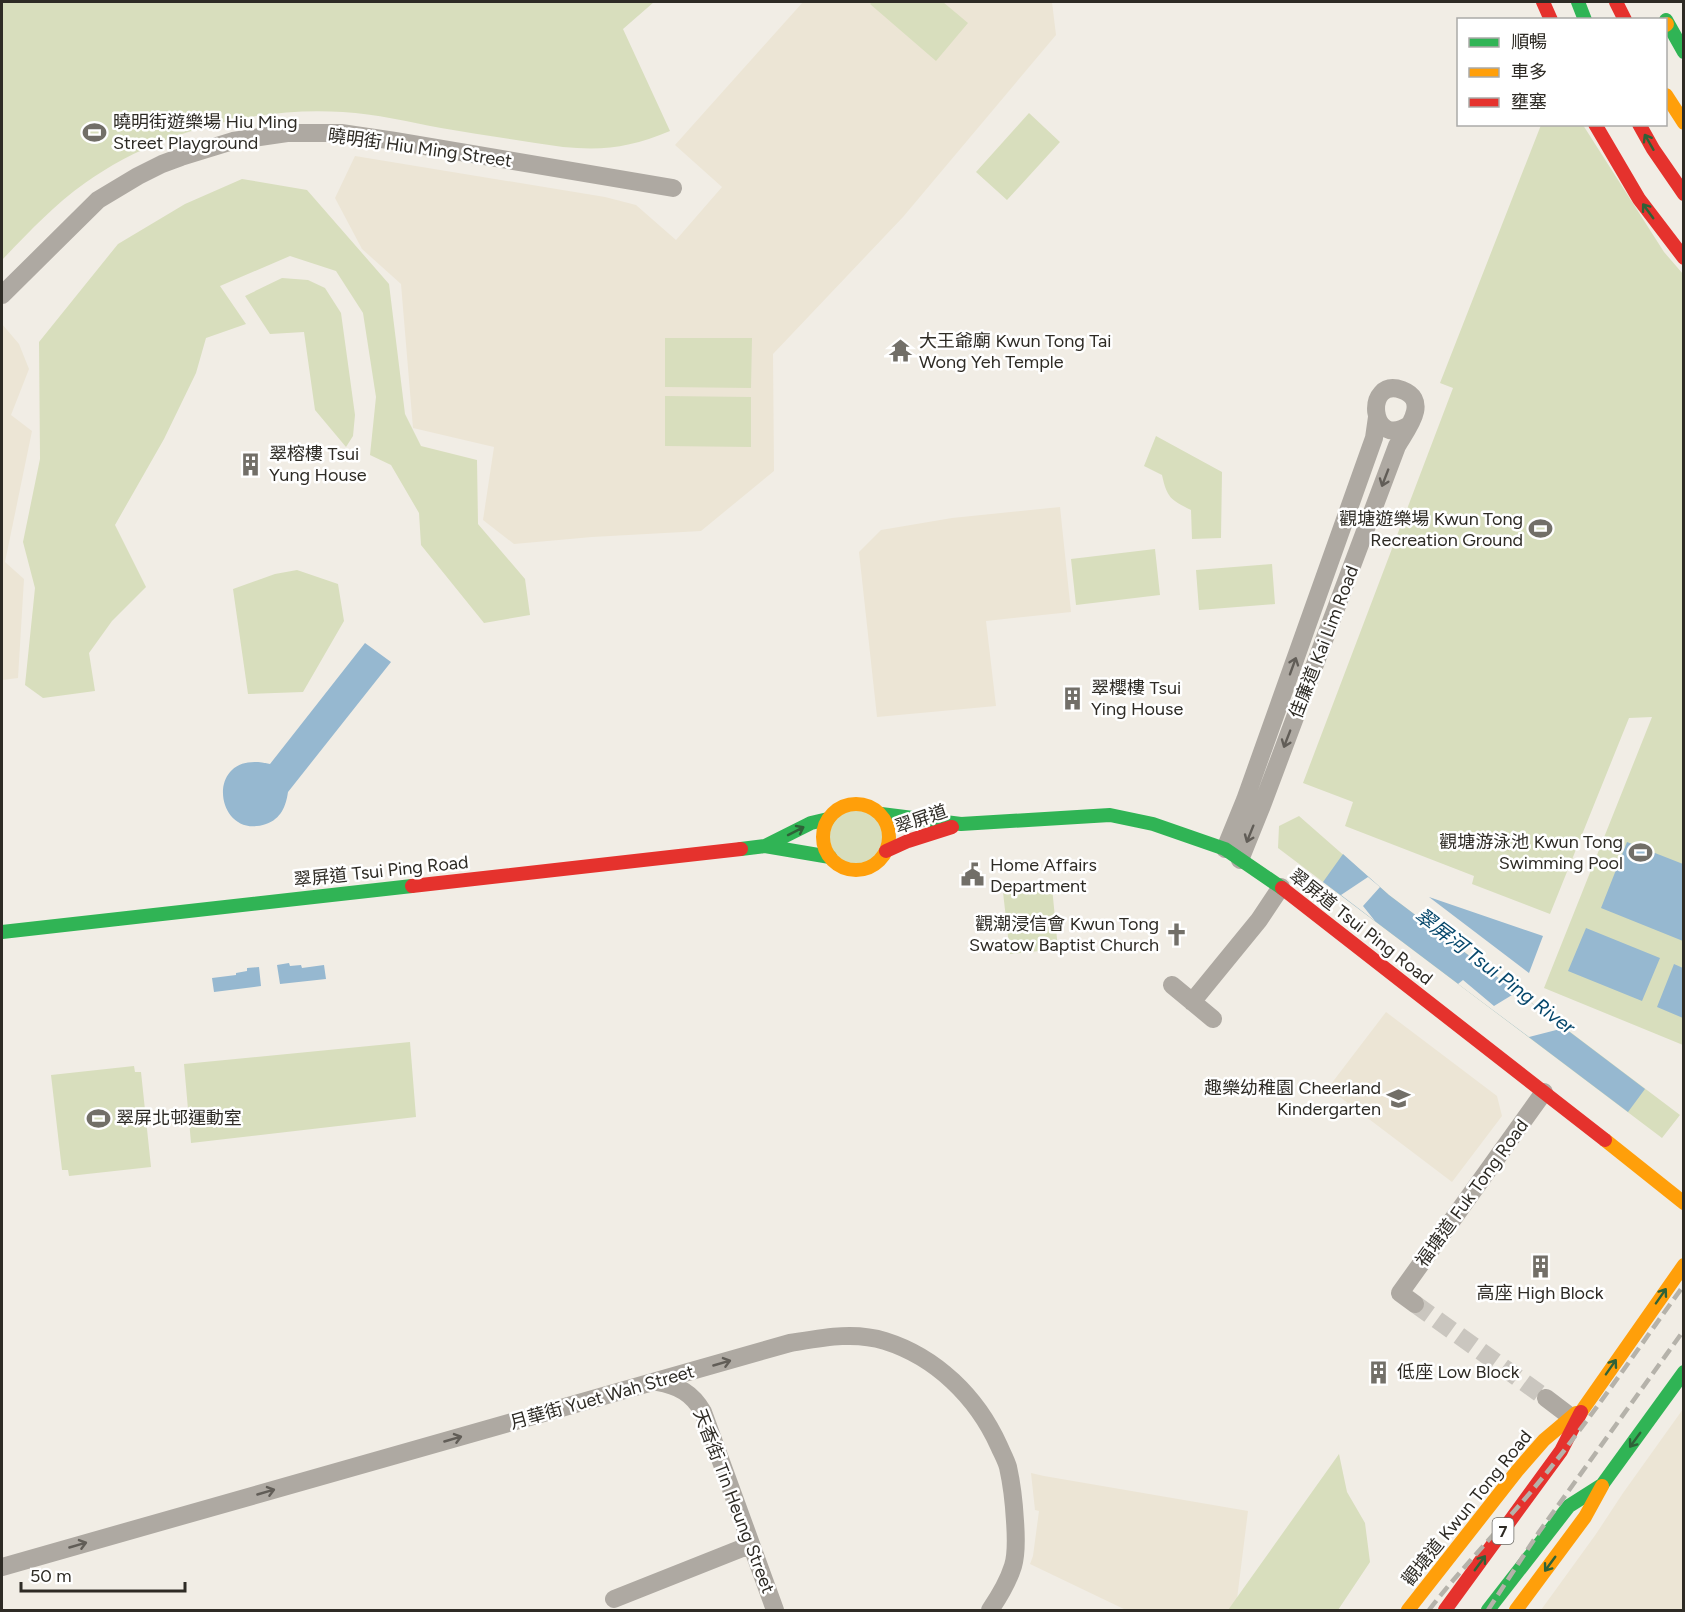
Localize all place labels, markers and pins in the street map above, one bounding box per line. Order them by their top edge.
place label: 曉明街遊樂場 Hiu Ming Street Playground [113,111,298,154]
sports icon: 曉明街遊樂場 Hiu Ming Street Playground [82,119,108,145]
place label: 大王爺廟 Kwun Tong Tai Wong Yeh Temple [919,330,1111,373]
temple icon: 大王爺廟 Kwun Tong Tai Wong Yeh Temple [888,338,914,364]
place label: 翠榕樓 Tsui Yung House [269,443,367,486]
building icon: 翠榕樓 Tsui Yung House [238,451,264,477]
place label: 觀塘遊樂場 Kwun Tong Recreation Ground [1339,508,1523,551]
sports icon: 觀塘遊樂場 Kwun Tong Recreation Ground [1528,516,1554,542]
place label: 翠櫻樓 Tsui Ying House [1091,677,1183,720]
building icon: 翠櫻樓 Tsui Ying House [1060,685,1086,711]
place label: 觀塘游泳池 Kwun Tong Swimming Pool [1439,831,1623,874]
sports icon: 觀塘游泳池 Kwun Tong Swimming Pool [1628,839,1654,865]
place label: Home Affairs Department [990,854,1097,897]
public building icon: Home Affairs Department [959,862,985,888]
place label: 觀潮浸信會 Kwun Tong Swatow Baptist Church [969,913,1159,956]
church icon: 觀潮浸信會 Kwun Tong Swatow Baptist Church [1164,921,1190,947]
place label: 趣樂幼稚園 Cheerland Kindergarten [1204,1077,1381,1120]
school or university icon: 趣樂幼稚園 Cheerland Kindergarten [1386,1085,1412,1111]
sports icon: 翠屏北邨運動室 [85,1105,111,1131]
place label: 翠屏北邨運動室 [116,1107,242,1129]
building icon: 高座 High Block [1527,1254,1553,1280]
place label: 高座 High Block [1476,1282,1604,1304]
building icon: 低座 Low Block [1366,1359,1392,1385]
place label: 低座 Low Block [1397,1361,1520,1383]

